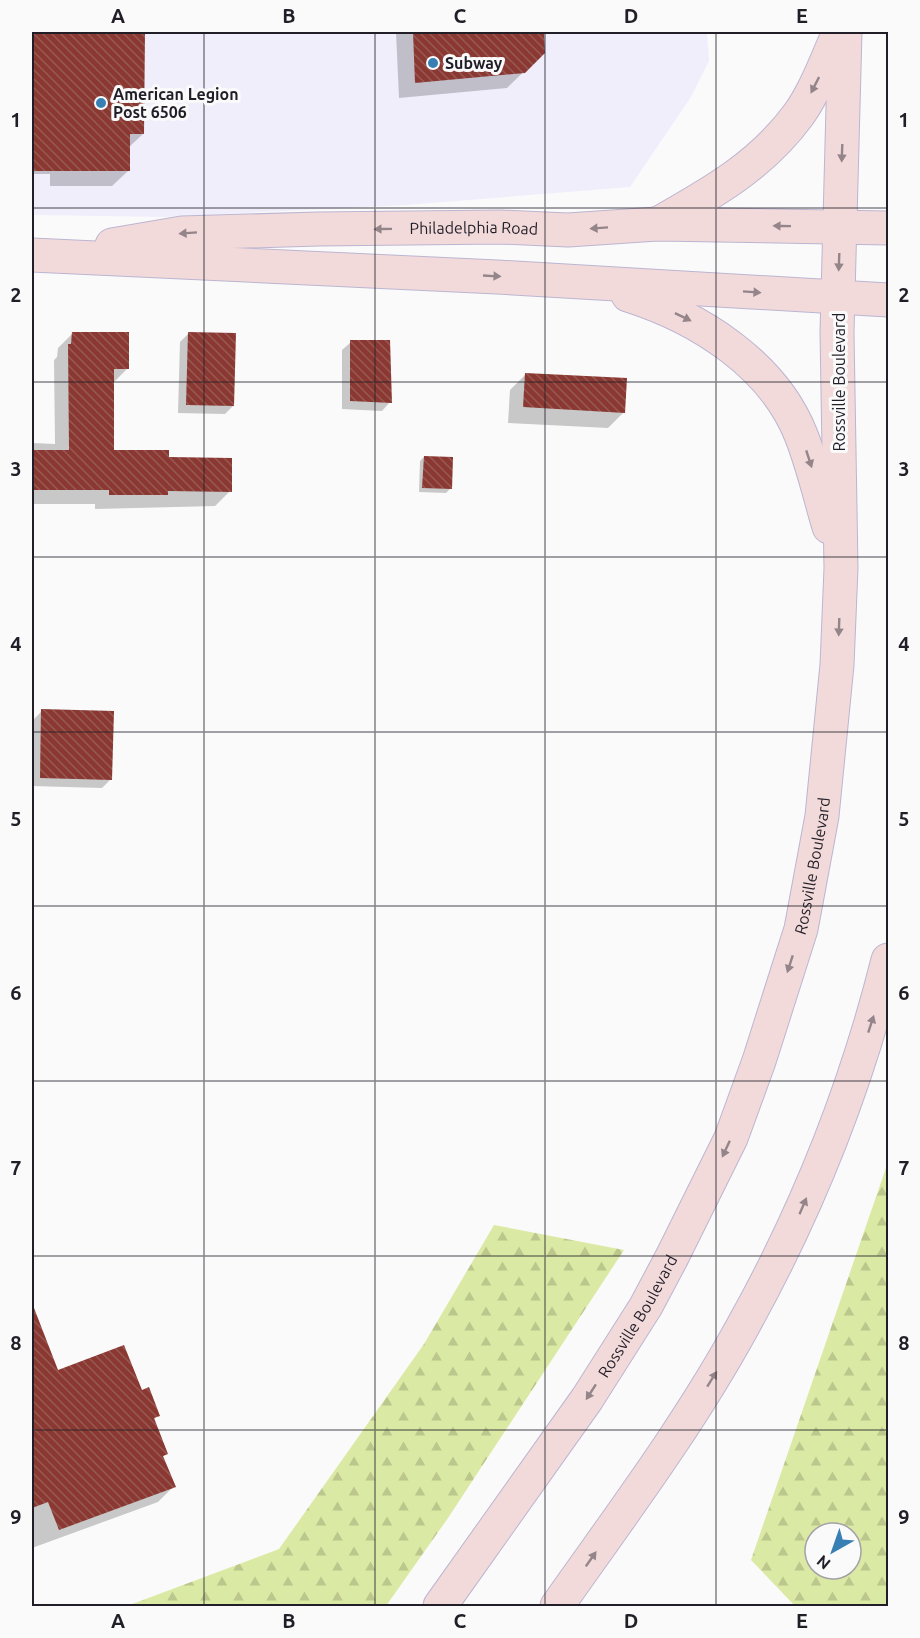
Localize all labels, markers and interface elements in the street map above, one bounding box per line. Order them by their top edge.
text: A [111,4,125,27]
text: B [282,4,296,27]
text: C [454,4,467,27]
text: D [624,4,638,27]
text: E [796,4,808,27]
place label: Subway [445,54,503,72]
marker: Subway [426,56,440,70]
one-way arrow [810,76,820,94]
place label: American Legion Post 6506 [113,85,239,121]
marker: American Legion Post 6506 [94,96,108,110]
text: 1 [10,108,22,131]
text: 1 [898,108,910,131]
one-way arrow [838,143,847,162]
street label: Philadelphia Road [409,218,539,238]
one-way arrow [773,222,792,231]
one-way arrow [590,223,609,233]
one-way arrow [374,224,393,234]
one-way arrow [179,229,198,238]
one-way arrow [835,253,844,272]
one-way arrow [483,272,502,281]
text: 2 [10,283,22,306]
text: 2 [898,283,910,306]
one-way arrow [743,288,762,297]
one-way arrow [675,312,692,321]
street label: Rossville Boulevard [830,313,848,451]
one-way arrow [804,450,814,468]
text: 3 [10,457,22,480]
text: 3 [898,457,910,480]
one-way arrow [834,617,843,636]
text: 4 [10,632,22,655]
text: 4 [898,632,910,655]
street label: Rossville Boulevard [791,796,833,937]
text: 5 [10,807,22,830]
text: 5 [898,807,910,830]
one-way arrow [784,955,794,973]
text: 6 [10,981,22,1004]
text: 6 [898,981,910,1004]
one-way arrow [867,1015,877,1033]
one-way arrow [721,1140,731,1158]
text: 7 [10,1156,22,1179]
text: 7 [898,1156,910,1179]
one-way arrow [798,1197,808,1215]
street label: Rossville Boulevard [594,1252,680,1381]
text: 8 [10,1331,22,1354]
text: 8 [898,1331,910,1354]
one-way arrow [706,1371,717,1387]
one-way arrow [585,1384,597,1400]
text: 9 [10,1505,22,1528]
text: 9 [898,1505,910,1528]
north arrow [803,1521,863,1581]
one-way arrow [585,1551,597,1567]
text: N [813,1552,834,1573]
text: A [111,1609,125,1632]
text: B [282,1609,296,1632]
text: C [454,1609,467,1632]
text: D [624,1609,638,1632]
text: E [796,1609,808,1632]

